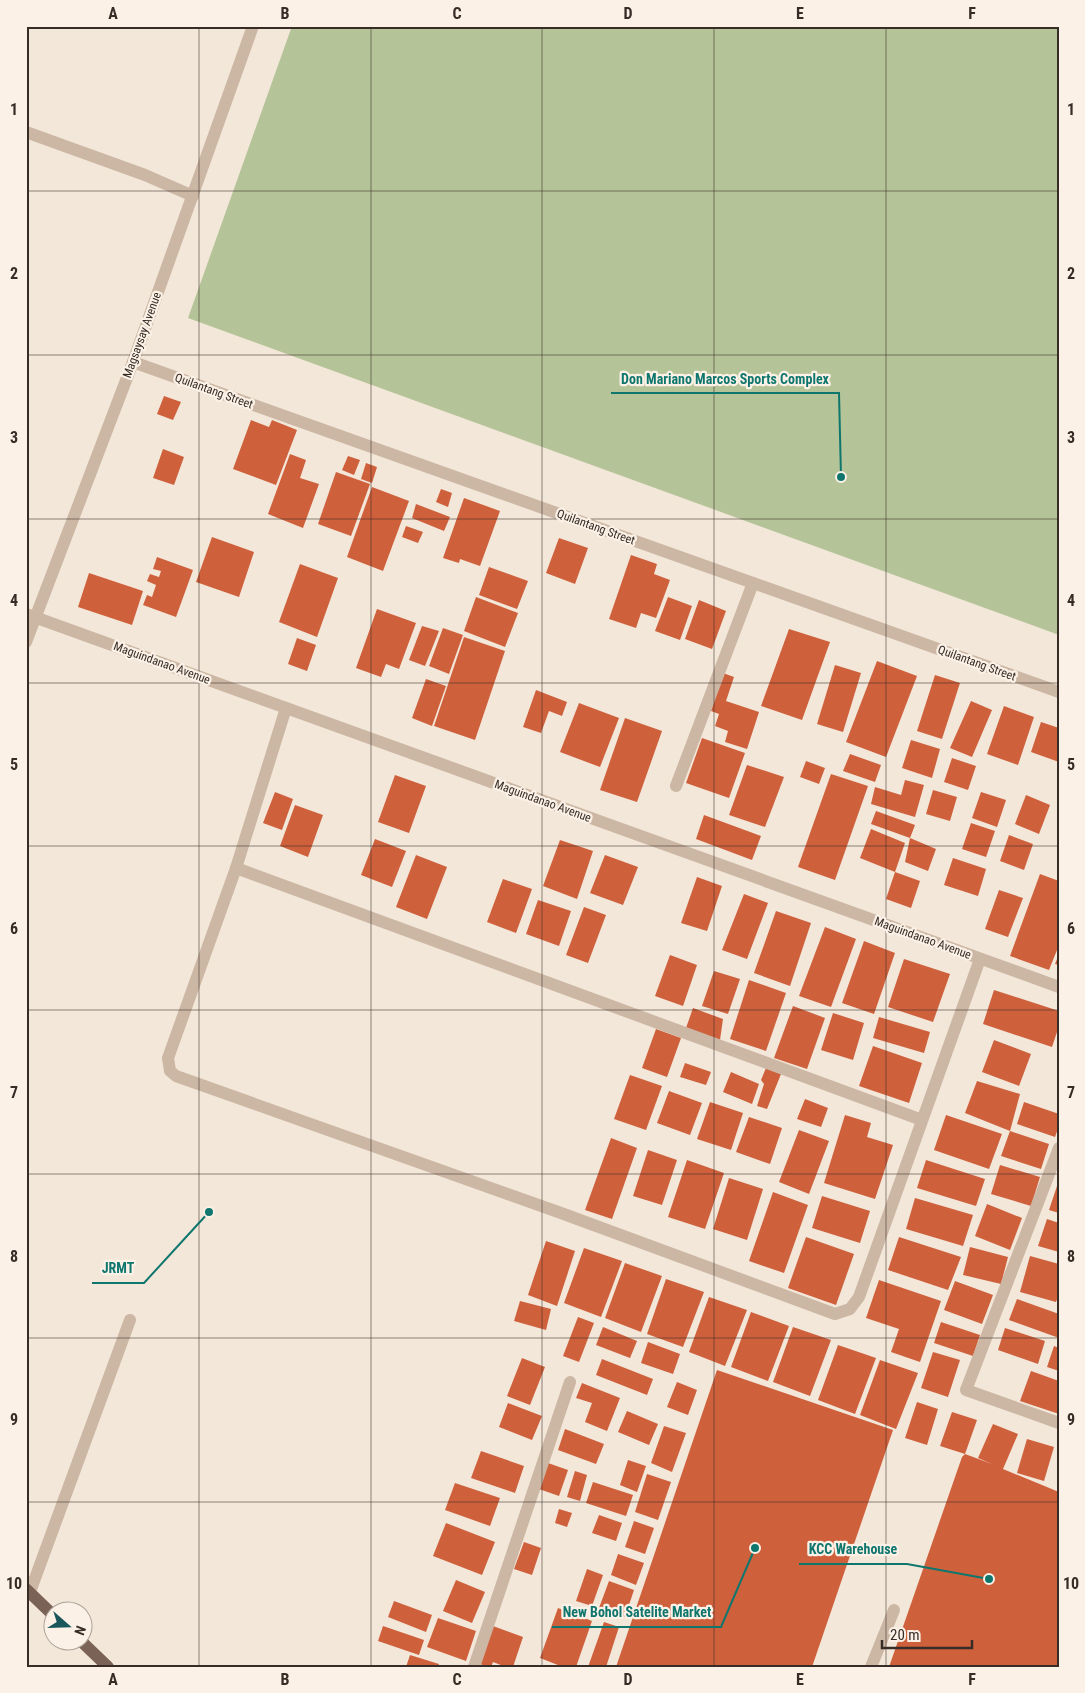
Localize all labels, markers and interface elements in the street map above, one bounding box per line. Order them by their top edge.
text: A [108,4,118,23]
text: B [281,4,290,23]
text: C [452,4,462,23]
text: D [623,4,633,23]
text: E [796,4,804,23]
text: F [968,4,976,23]
text: 1 [10,100,18,119]
text: 1 [1067,100,1075,119]
text: 2 [10,264,18,283]
text: 2 [1067,264,1075,283]
street label: Magsaysay Avenue [120,290,164,380]
callout: Don Mariano Marcos Sports Complex [611,364,839,393]
street label: Quilantang Street [173,370,255,412]
text: Don Mariano Marcos Sports Complex [621,371,830,387]
text: 3 [10,428,18,447]
text: 3 [1067,428,1075,447]
street label: Quilantang Street [555,506,637,548]
text: 4 [10,591,18,610]
text: 4 [1067,591,1075,610]
street label: Maguindanao Avenue [112,639,213,687]
street label: Quilantang Street [936,642,1018,684]
text: 5 [10,755,18,774]
text: 5 [1067,755,1075,774]
street label: Maguindanao Avenue [493,777,594,825]
street label: Maguindanao Avenue [873,914,974,962]
text: 6 [10,919,18,938]
text: 6 [1067,919,1075,938]
text: 7 [10,1083,18,1102]
text: 7 [1067,1083,1075,1102]
text: 8 [10,1247,18,1266]
text: 8 [1067,1247,1075,1266]
callout: JRMT [92,1254,144,1283]
text: JRMT [102,1260,135,1276]
text: 9 [10,1410,18,1429]
text: 9 [1067,1410,1075,1429]
callout: KCC Warehouse [799,1535,907,1564]
text: KCC Warehouse [809,1541,898,1557]
text: 10 [6,1574,22,1593]
text: 10 [1063,1574,1079,1593]
callout: New Bohol Satelite Market [552,1598,721,1627]
north arrow [42,1600,92,1650]
text: New Bohol Satelite Market [563,1604,711,1620]
scale bar [882,1618,972,1650]
text: N [71,1624,89,1637]
text: 20 m [890,1626,920,1644]
text: A [108,1670,118,1689]
text: B [281,1670,290,1689]
text: C [452,1670,462,1689]
text: D [623,1670,633,1689]
text: E [796,1670,804,1689]
text: F [968,1670,976,1689]

